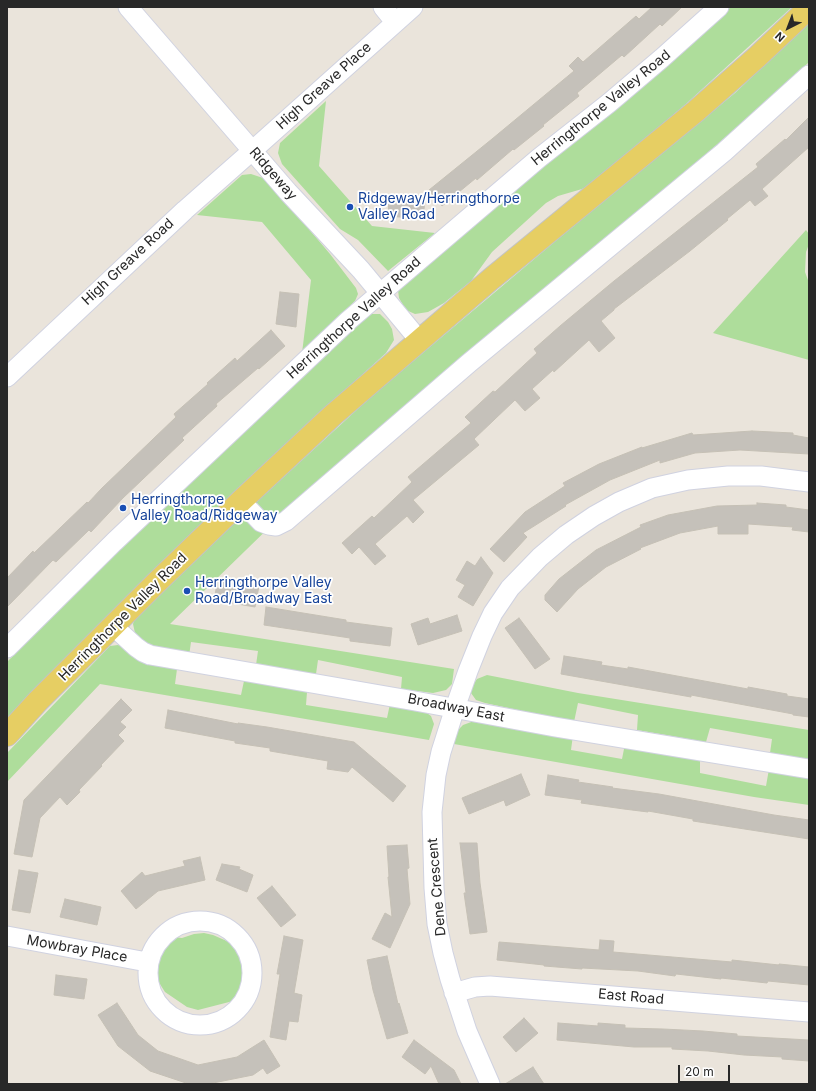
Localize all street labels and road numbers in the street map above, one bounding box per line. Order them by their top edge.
street label: High Greave Place [273,39,375,133]
street label: Herringthorpe Valley Road [528,47,674,169]
street label: Ridgeway [246,144,300,204]
street label: High Greave Road [79,215,177,309]
street label: Herringthorpe Valley Road [284,253,424,383]
street label: Herringthorpe Valley Road [55,549,191,685]
street label: Broadway East [406,690,506,726]
street label: Dene Crescent [424,837,450,937]
street label: Mowbray Place [25,932,129,966]
street label: East Road [597,986,665,1008]

